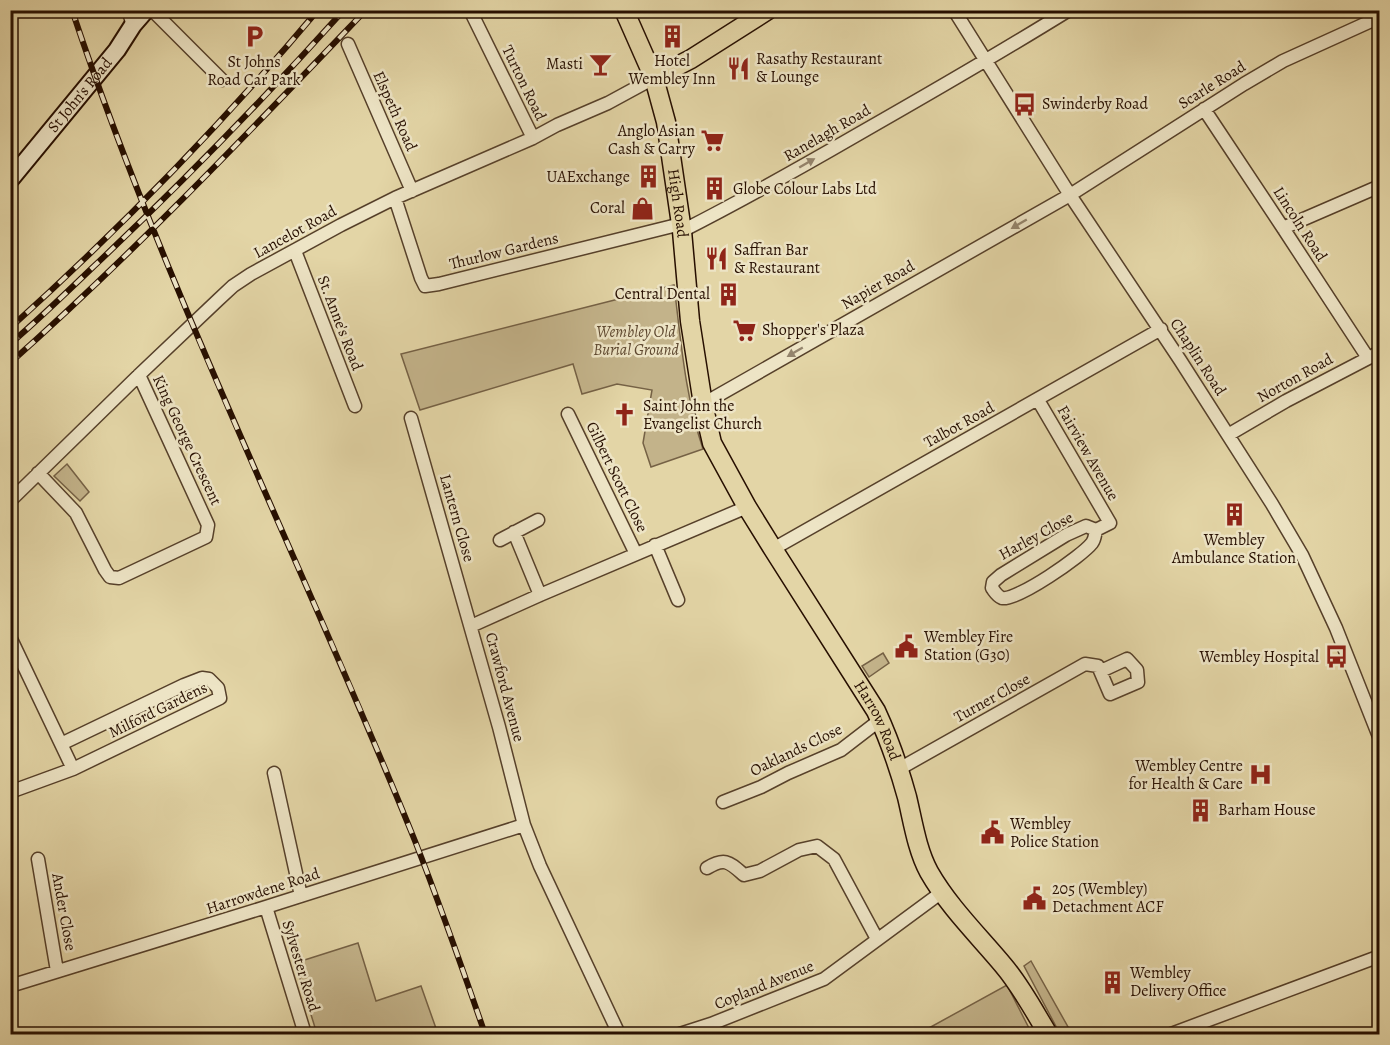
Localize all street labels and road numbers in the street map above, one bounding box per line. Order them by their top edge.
street label: Turton Road [496,42,552,125]
street label: St John's Road [42,53,118,137]
street label: Scarle Road [1174,55,1250,114]
street label: Elspeth Road [368,67,423,155]
street label: Ranelagh Road [779,99,875,167]
street label: High Road [662,167,694,239]
street label: Lincoln Road [1268,182,1333,266]
street label: Lancelot Road [250,200,341,264]
street label: Thurlow Gardens [447,227,561,275]
street label: Napier Road [837,255,919,315]
street label: St. Anne's Road [312,272,368,374]
street label: Chaplin Road [1165,314,1231,400]
street label: Norton Road [1253,348,1337,408]
street label: King George Crescent [147,371,227,509]
street label: Talbot Road [920,396,998,453]
street label: Fairview Avenue [1052,401,1124,505]
street label: Gilbert Scott Close [581,418,653,536]
street label: Lantern Close [434,472,480,564]
street label: Harley Close [995,506,1077,566]
street label: Crawford Avenue [480,630,530,744]
street label: Turner Close [950,668,1034,728]
street label: Harrow Road [848,676,906,764]
street label: Milford Gardens [105,677,211,743]
street label: Oaklands Close [746,718,846,782]
street label: Harrowdene Road [203,862,323,920]
street label: Ander Close [46,871,82,952]
street label: Sylvester Road [277,917,325,1015]
street label: Copland Avenue [711,955,817,1015]

